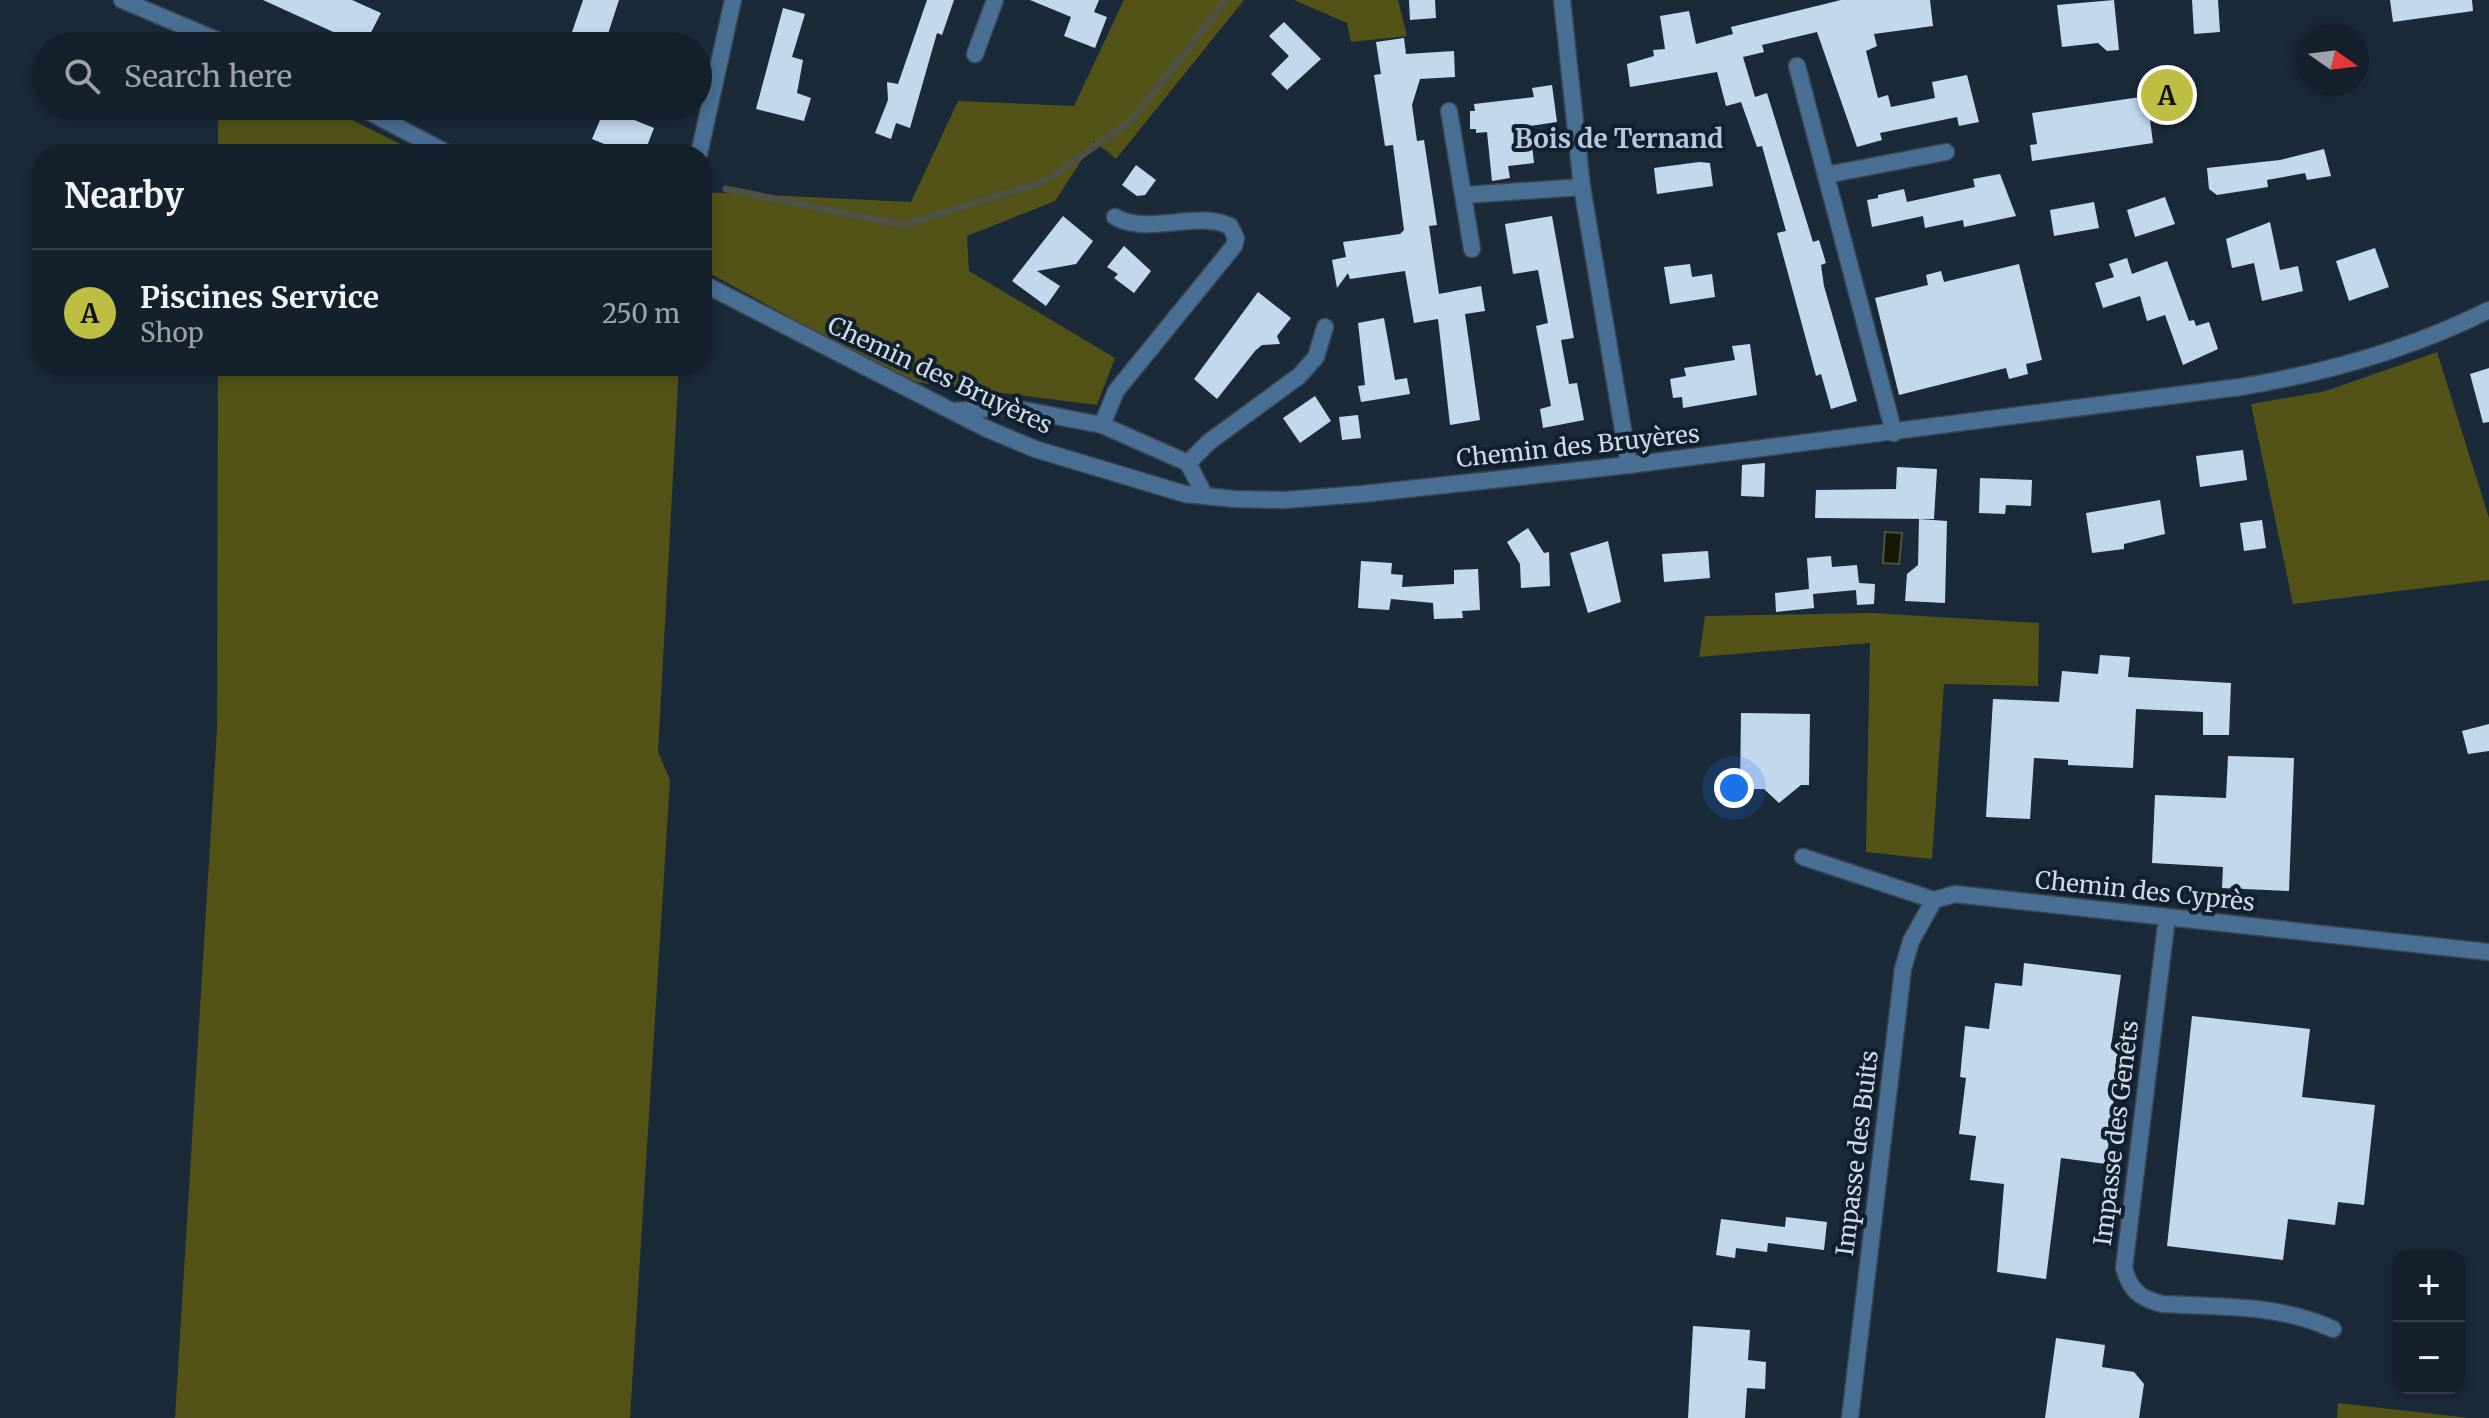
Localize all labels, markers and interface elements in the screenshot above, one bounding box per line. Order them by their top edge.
north arrow [2297,24,2369,96]
search box [32,32,712,120]
icon: search [60,54,104,98]
text: Search here [124,57,292,95]
pin: A [2141,65,2193,125]
district label: Bois de Ternand [1515,122,1723,155]
text: Nearby [64,175,184,217]
text: Piscines Service [140,278,379,316]
text: A [81,297,99,330]
text: 250 m [602,297,680,330]
street label: Chemin des Bruyères [823,309,1057,441]
text: Shop [140,316,204,349]
street label: Chemin des Bruyères [1455,418,1701,474]
your location [1714,768,1754,808]
street label: Chemin des Cyprès [2034,864,2256,918]
street label: Impasse des Genêts [2087,1019,2145,1247]
street label: Impasse des Buits [1829,1049,1885,1257]
map controls [2393,1250,2465,1394]
button: + [2393,1250,2465,1322]
button: − [2393,1322,2465,1394]

